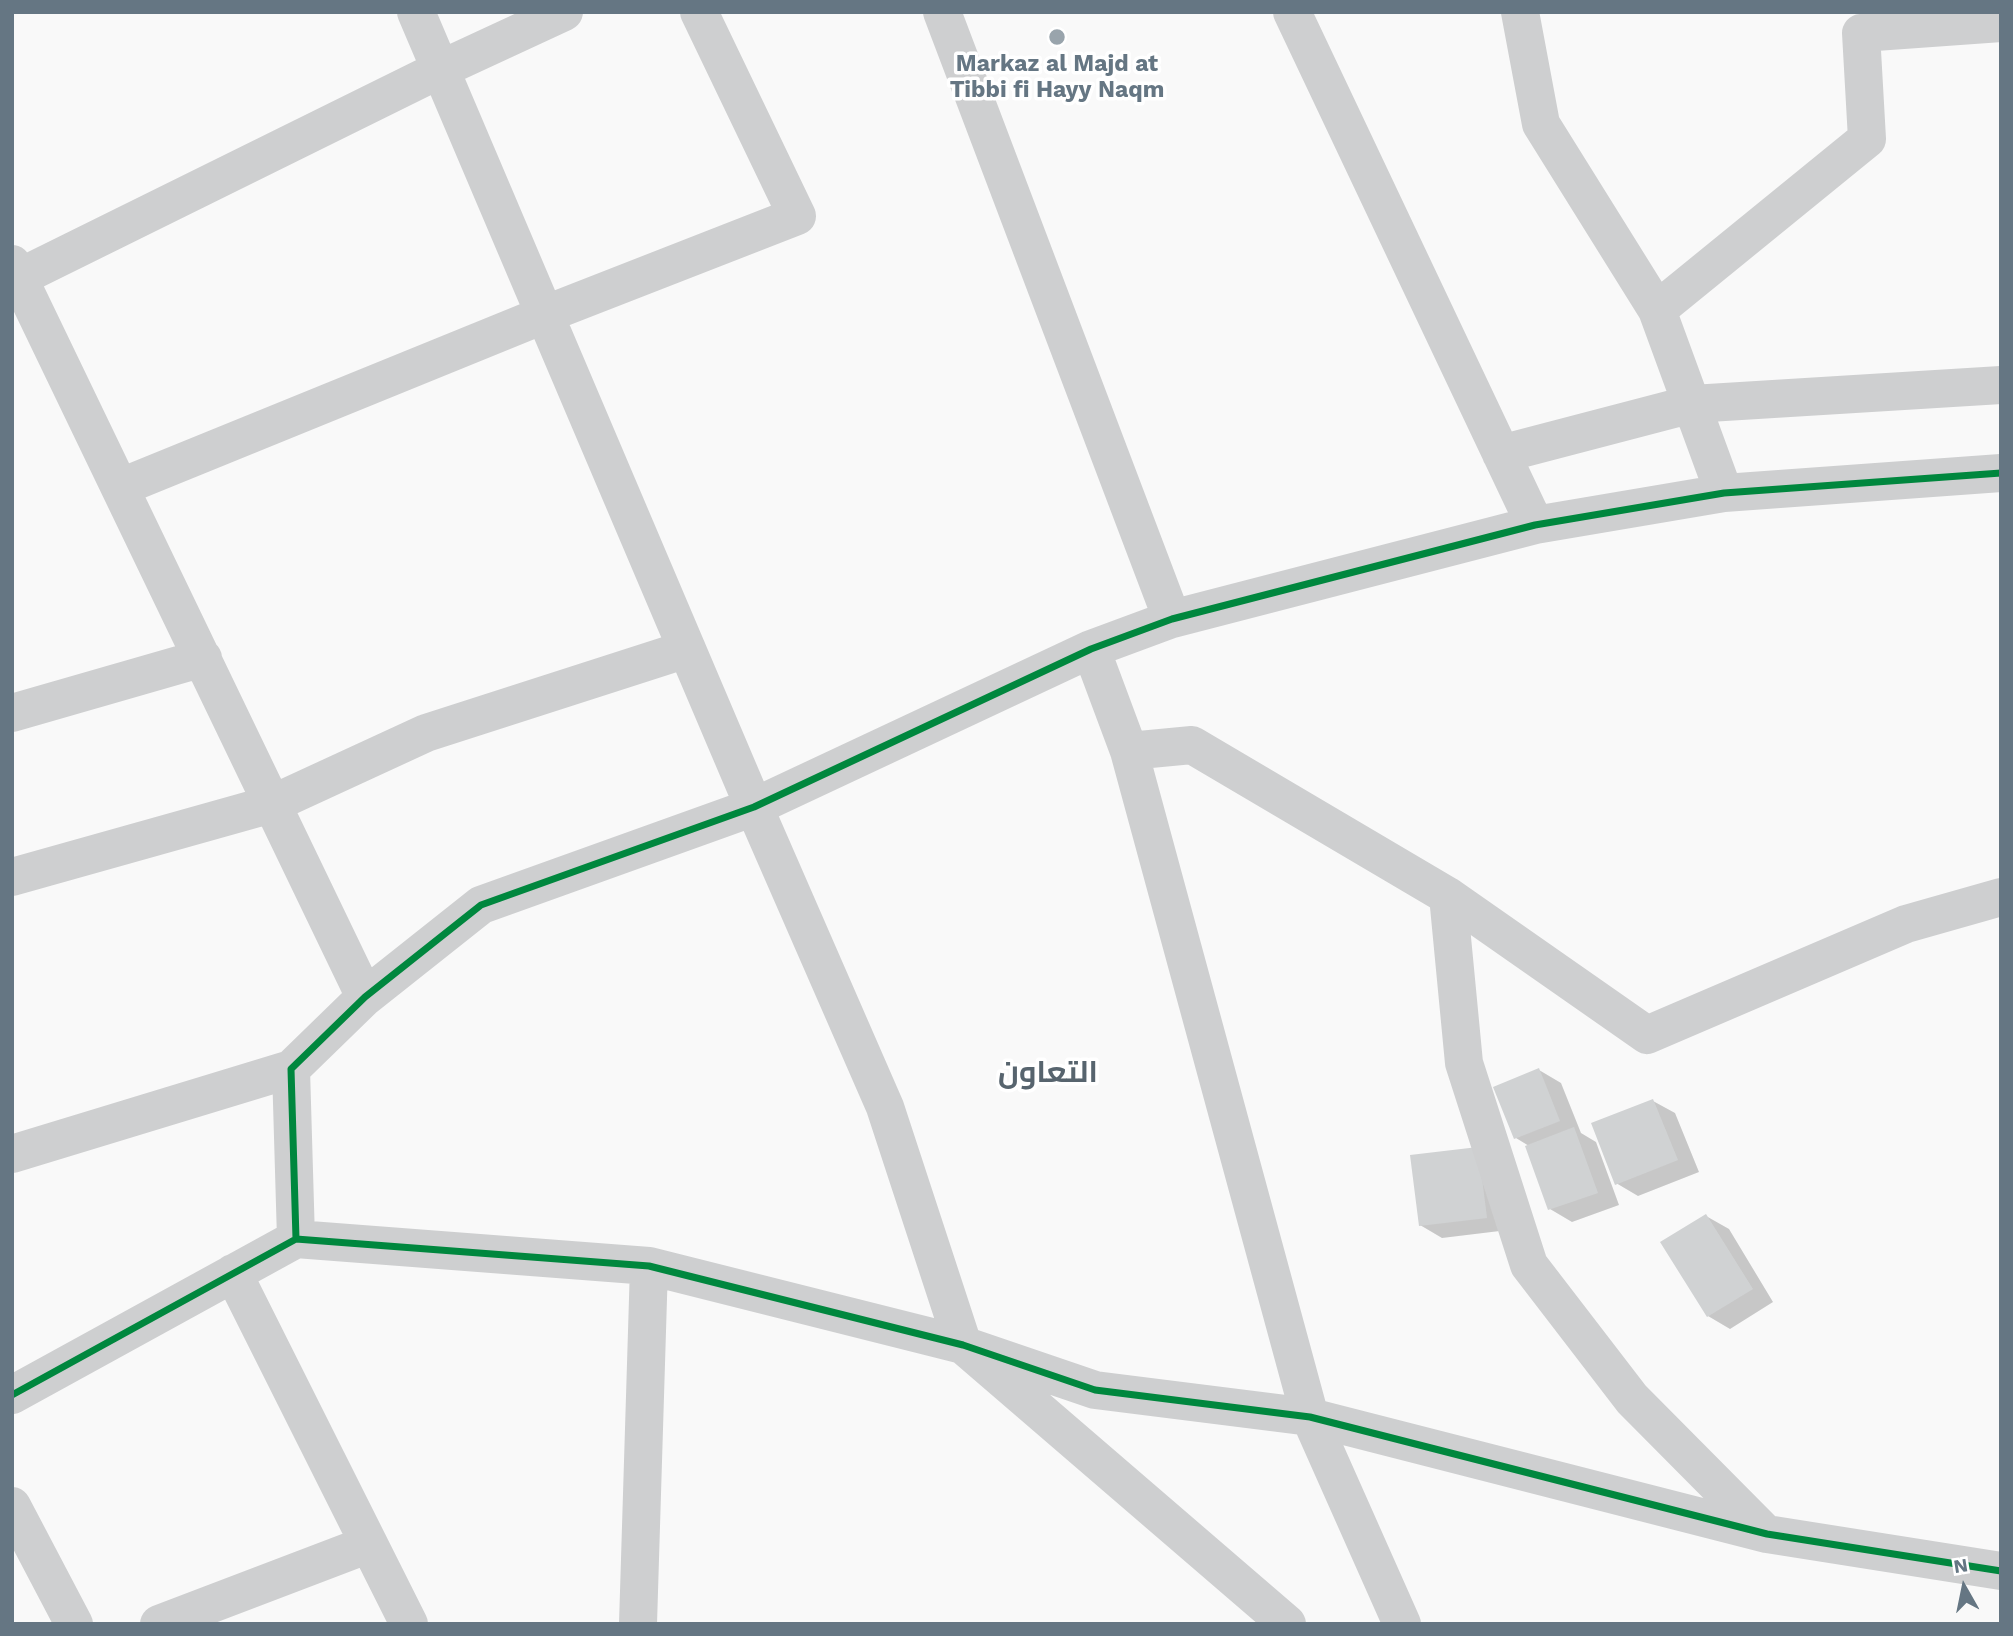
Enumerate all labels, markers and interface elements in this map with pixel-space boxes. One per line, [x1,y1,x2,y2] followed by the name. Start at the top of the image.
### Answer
[1047,27,1067,47] marker: Markaz al Majd at Tibbi fi Hayy Naqm
[950,50,1164,104] place label: Markaz al Majd at Tibbi fi Hayy Naqm
[998,1055,1098,1091] district label: التعاون
[1929,1552,1999,1622] north arrow
[1952,1553,1969,1578] text: N

